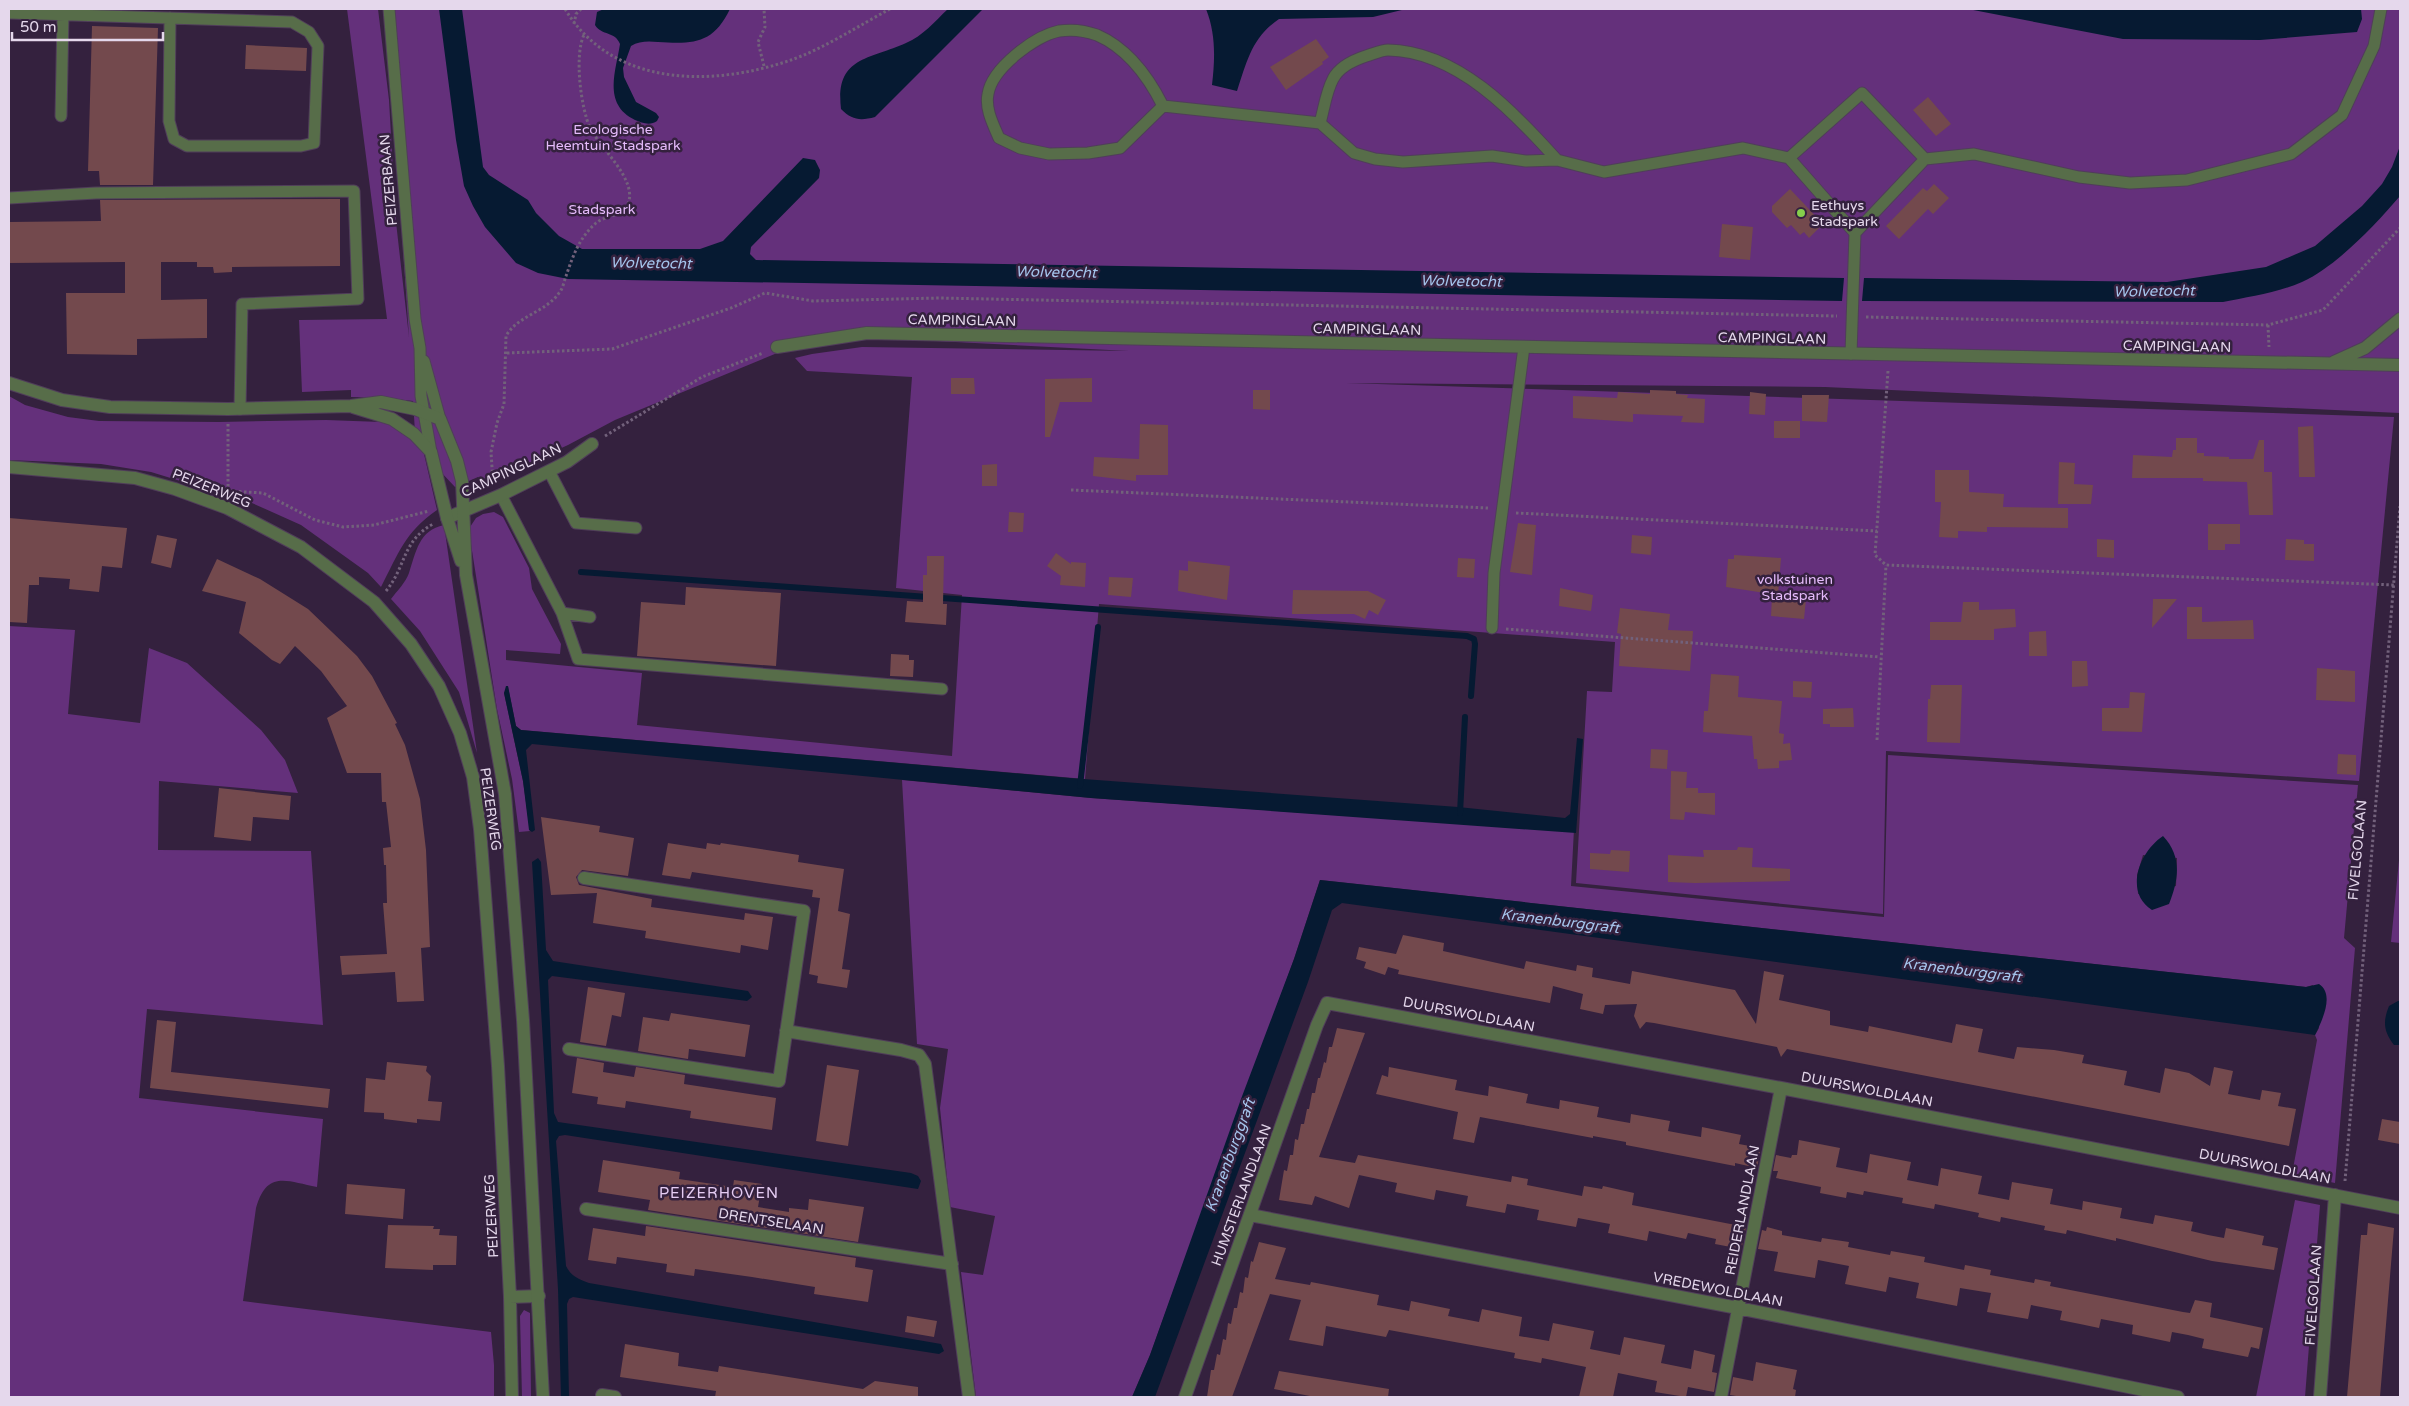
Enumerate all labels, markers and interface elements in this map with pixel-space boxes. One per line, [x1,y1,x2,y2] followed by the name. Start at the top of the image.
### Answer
[12,10,164,42] scale bar
[20,18,57,36] text: 50 m
[545,121,681,154] park label: Ecologische Heemtuin Stadspark
[376,134,401,226] street label: PEIZERBAAN
[1811,197,1878,230] place label: Eethuys Stadspark
[569,201,636,218] park label: Stadspark
[1795,207,1807,219] marker: Eethuys Stadspark
[610,253,694,273] water label: Wolvetocht
[1015,262,1099,282] water label: Wolvetocht
[1420,271,1504,291] water label: Wolvetocht
[2113,281,2197,301] water label: Wolvetocht
[908,311,1016,330] street label: CAMPINGLAAN
[1313,320,1421,339] street label: CAMPINGLAAN
[1718,329,1826,348] street label: CAMPINGLAAN
[2123,337,2231,356] street label: CAMPINGLAAN
[458,440,564,501] street label: CAMPINGLAAN
[170,465,254,512] street label: PEIZERWEG
[1757,571,1833,604] park label: volkstuinen Stadspark
[476,766,505,852] street label: PEIZERWEG
[2345,799,2370,901] street label: FIVELGOLAAN
[1500,905,1623,937] water label: Kranenburggraft
[1902,954,2025,986] water label: Kranenburggraft
[1401,993,1536,1036] street label: DUURSWOLDLAAN
[1799,1068,1934,1111] street label: DUURSWOLDLAAN
[1201,1094,1260,1214] water label: Kranenburggraft
[1208,1122,1275,1268] street label: HUMSTERLANDLAAN
[1722,1144,1763,1276] street label: REIDERLANDLAAN
[2197,1145,2332,1188] street label: DUURSWOLDLAAN
[481,1174,502,1258] street label: PEIZERWEG
[659,1184,779,1202] district label: PEIZERHOVEN
[717,1205,825,1238] street label: DRENTSELAAN
[2302,1244,2325,1346] street label: FIVELGOLAAN
[1652,1269,1784,1310] street label: VREDEWOLDLAAN

